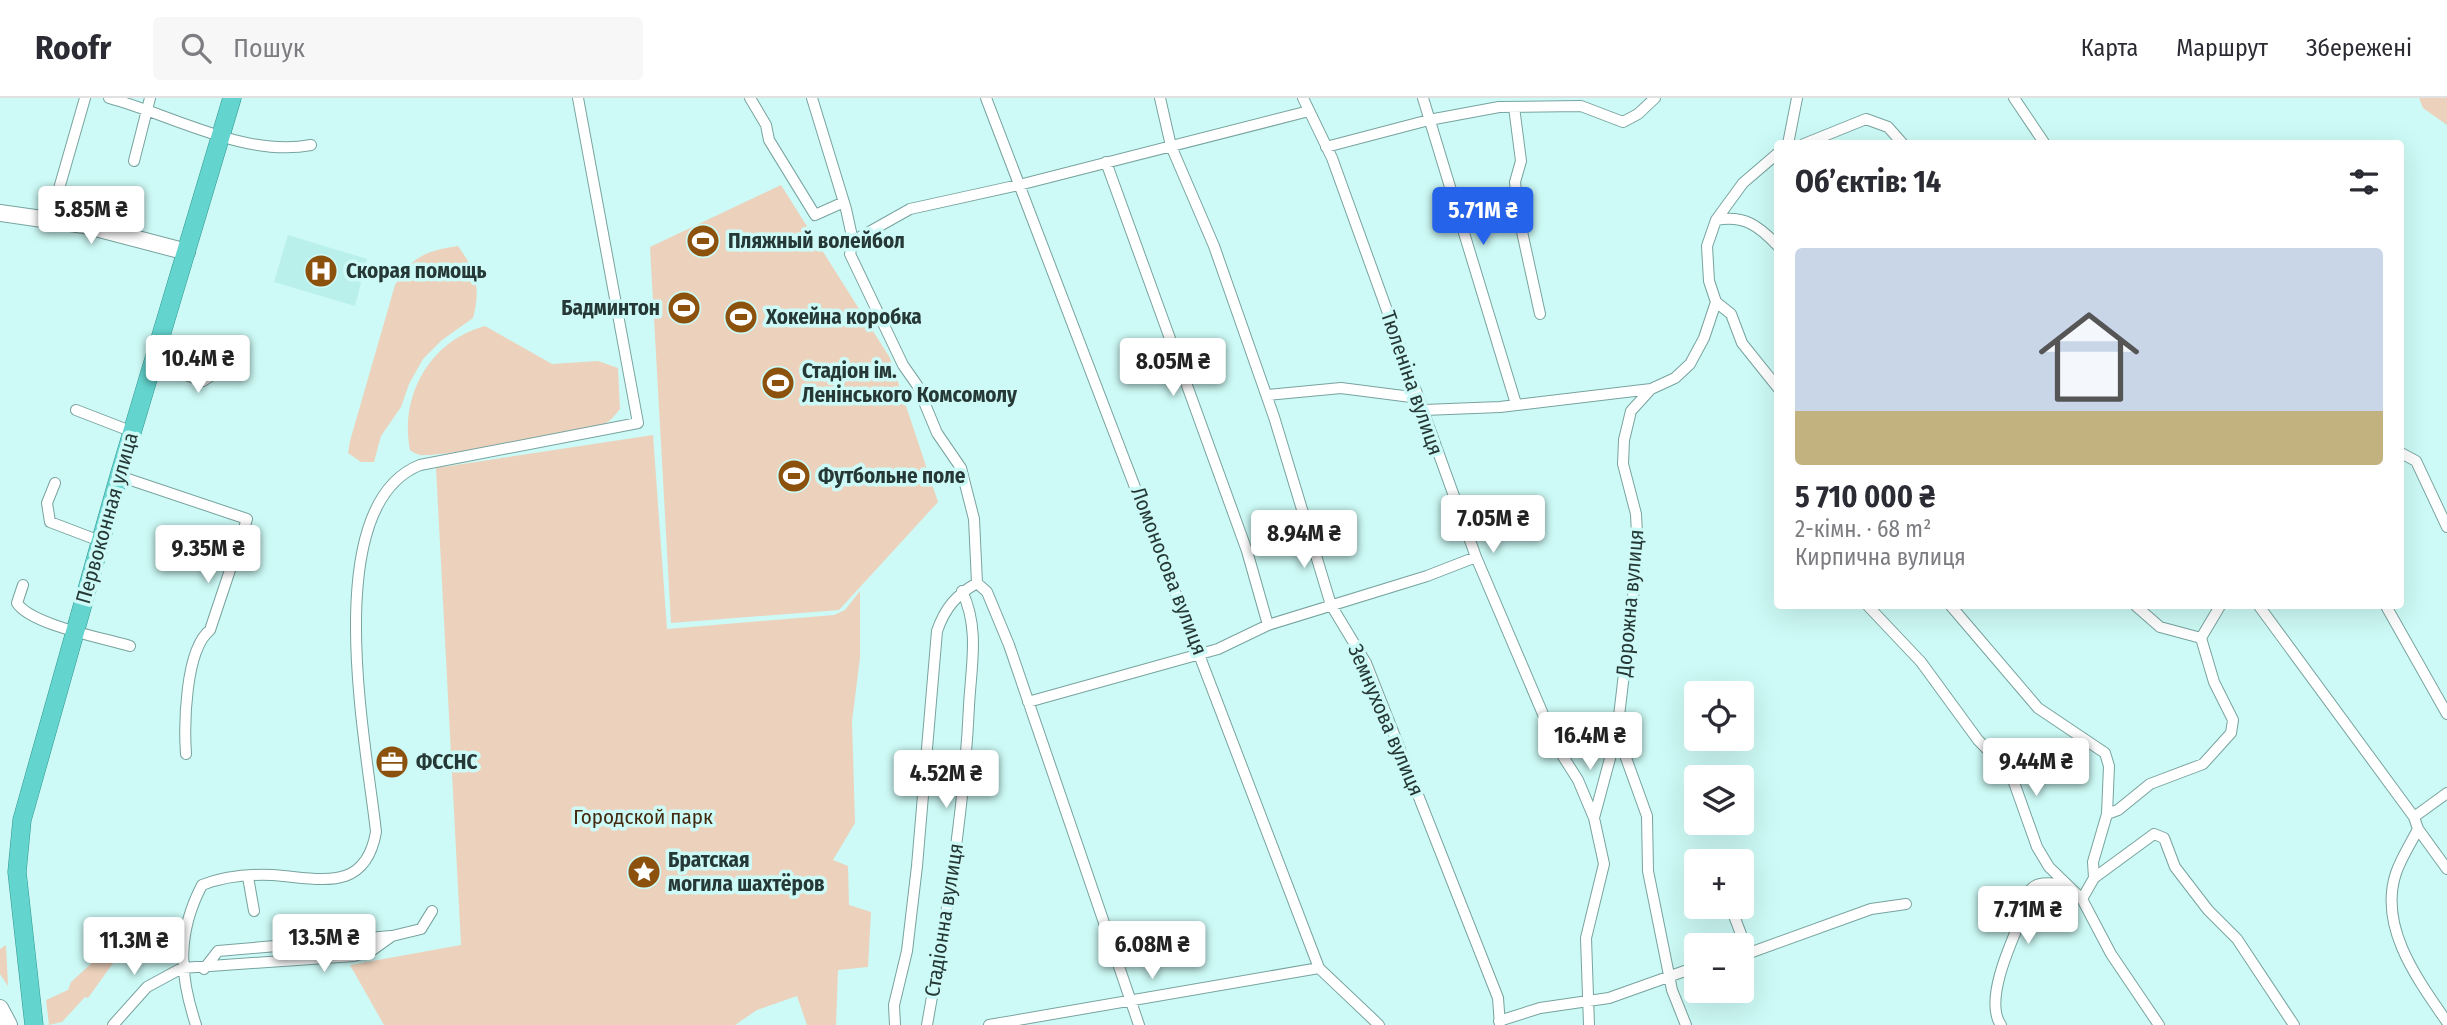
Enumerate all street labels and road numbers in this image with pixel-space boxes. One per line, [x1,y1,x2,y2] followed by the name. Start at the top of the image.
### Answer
[1375,307,1449,459] street label: Тюленіна вулиця
[70,429,144,607] street label: Первоконная улица
[1125,483,1213,659] street label: Ломоносова вулиця
[1611,528,1649,679] street label: Дорожна вулиця
[1342,640,1430,800] street label: Земнухова вулиця
[919,841,969,999] street label: Стадіонна вулиця

